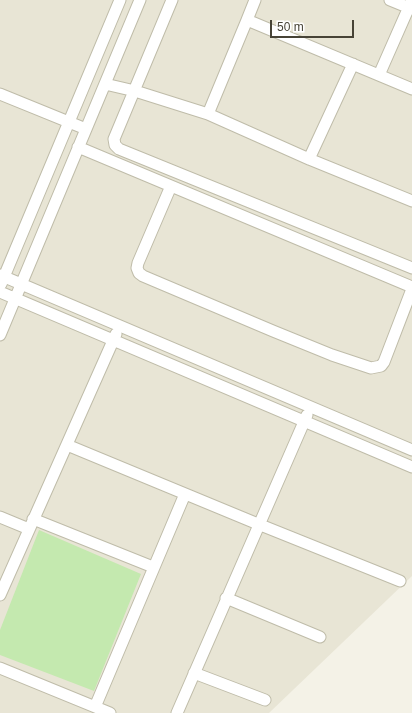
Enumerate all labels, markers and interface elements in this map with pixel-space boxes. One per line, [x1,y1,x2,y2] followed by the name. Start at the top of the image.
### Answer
[272,12,356,38] scale bar
[277,20,304,34] text: 50 m

